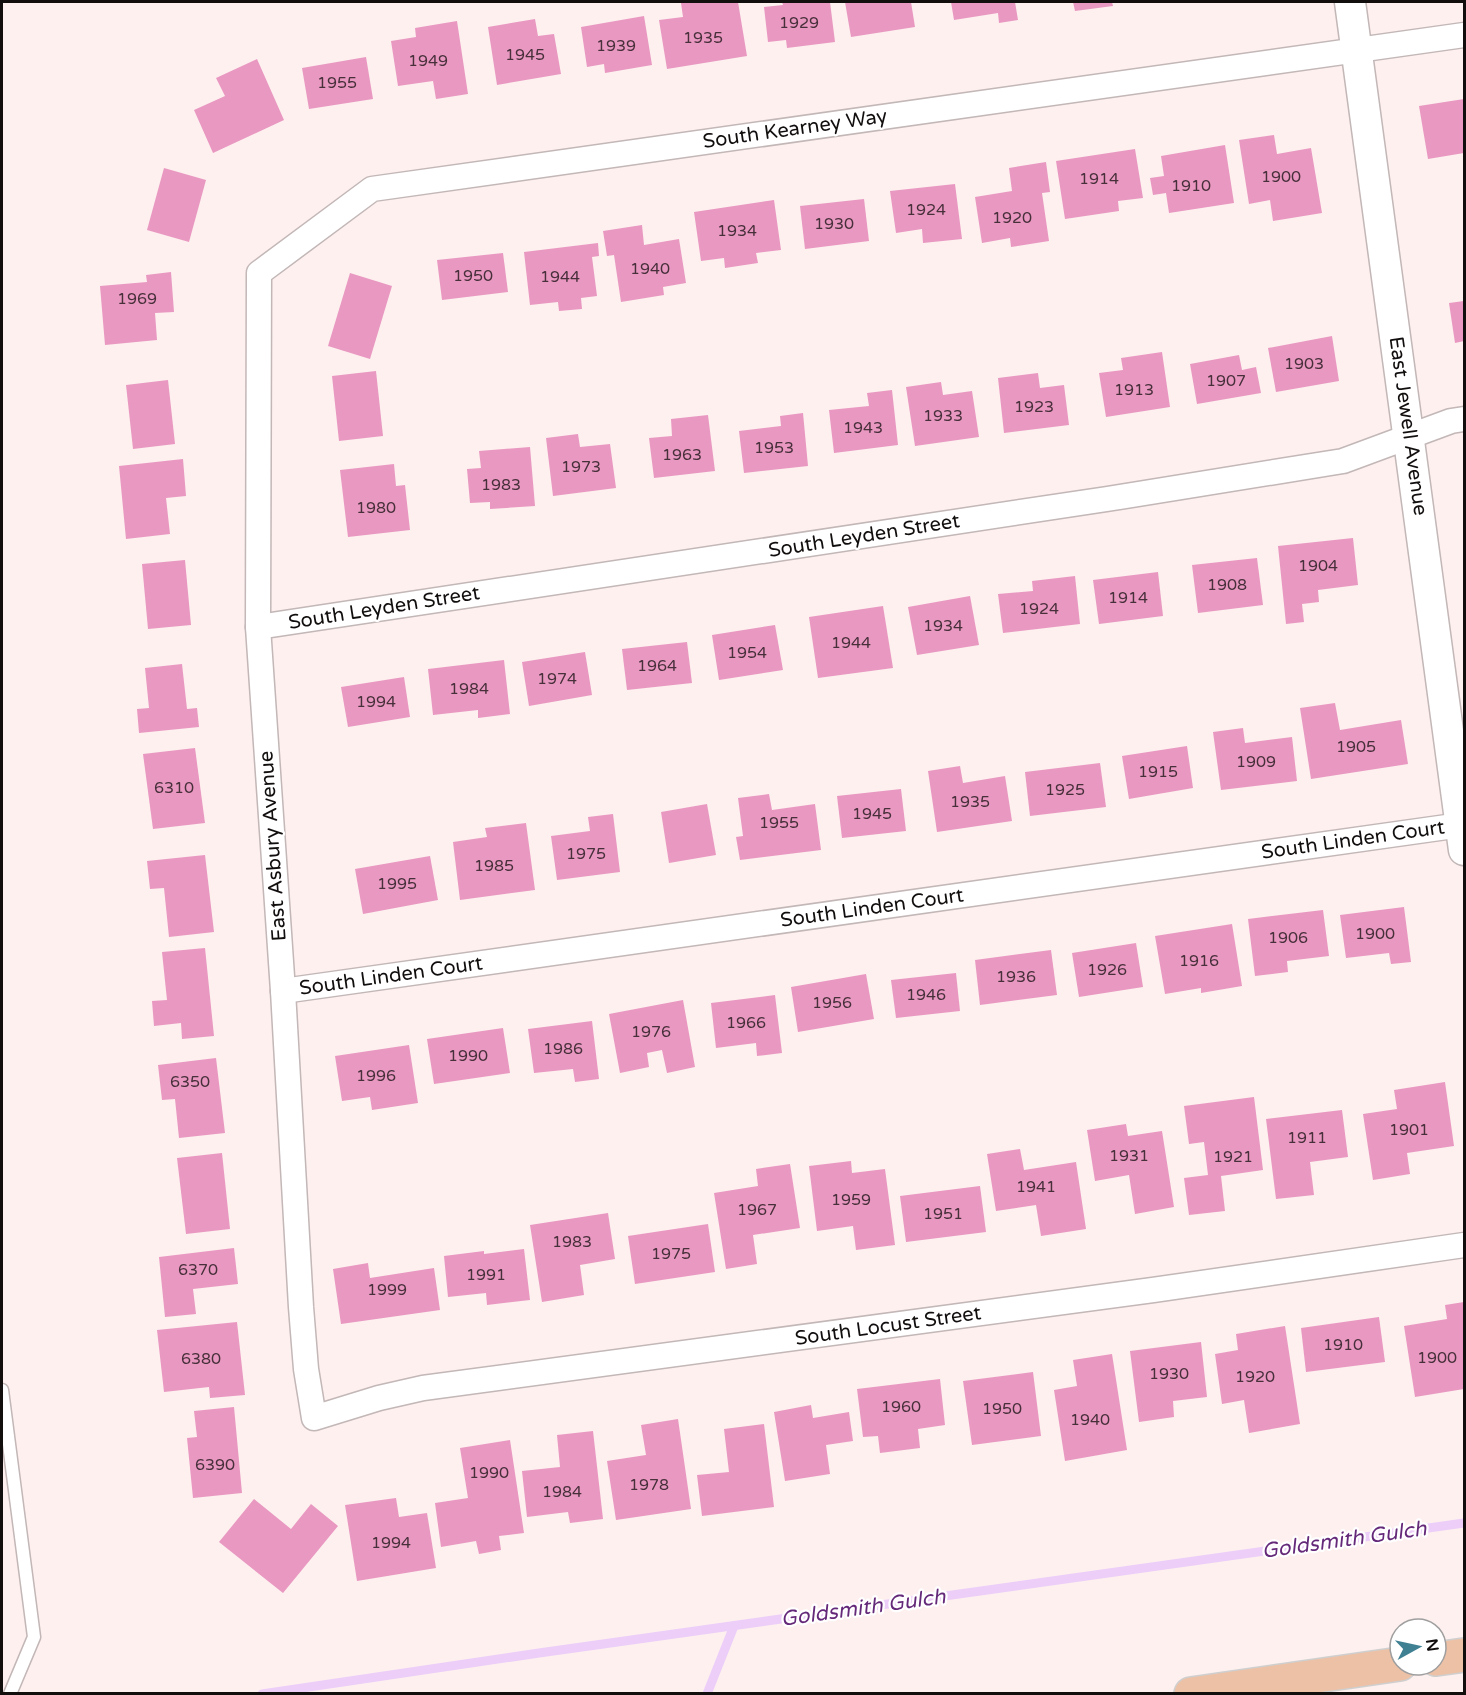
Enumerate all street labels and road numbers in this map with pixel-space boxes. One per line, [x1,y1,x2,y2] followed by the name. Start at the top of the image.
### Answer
[701,104,889,154] street label: South Kearney Way
[1384,335,1432,517] street label: East Jewell Avenue
[767,509,962,563] street label: South Leyden Street
[287,581,482,635] street label: South Leyden Street
[254,750,292,942] street label: East Asbury Avenue
[1260,815,1447,865] street label: South Linden Court
[779,883,966,933] street label: South Linden Court
[298,951,485,1001] street label: South Linden Court
[793,1301,983,1351] street label: South Locust Street

